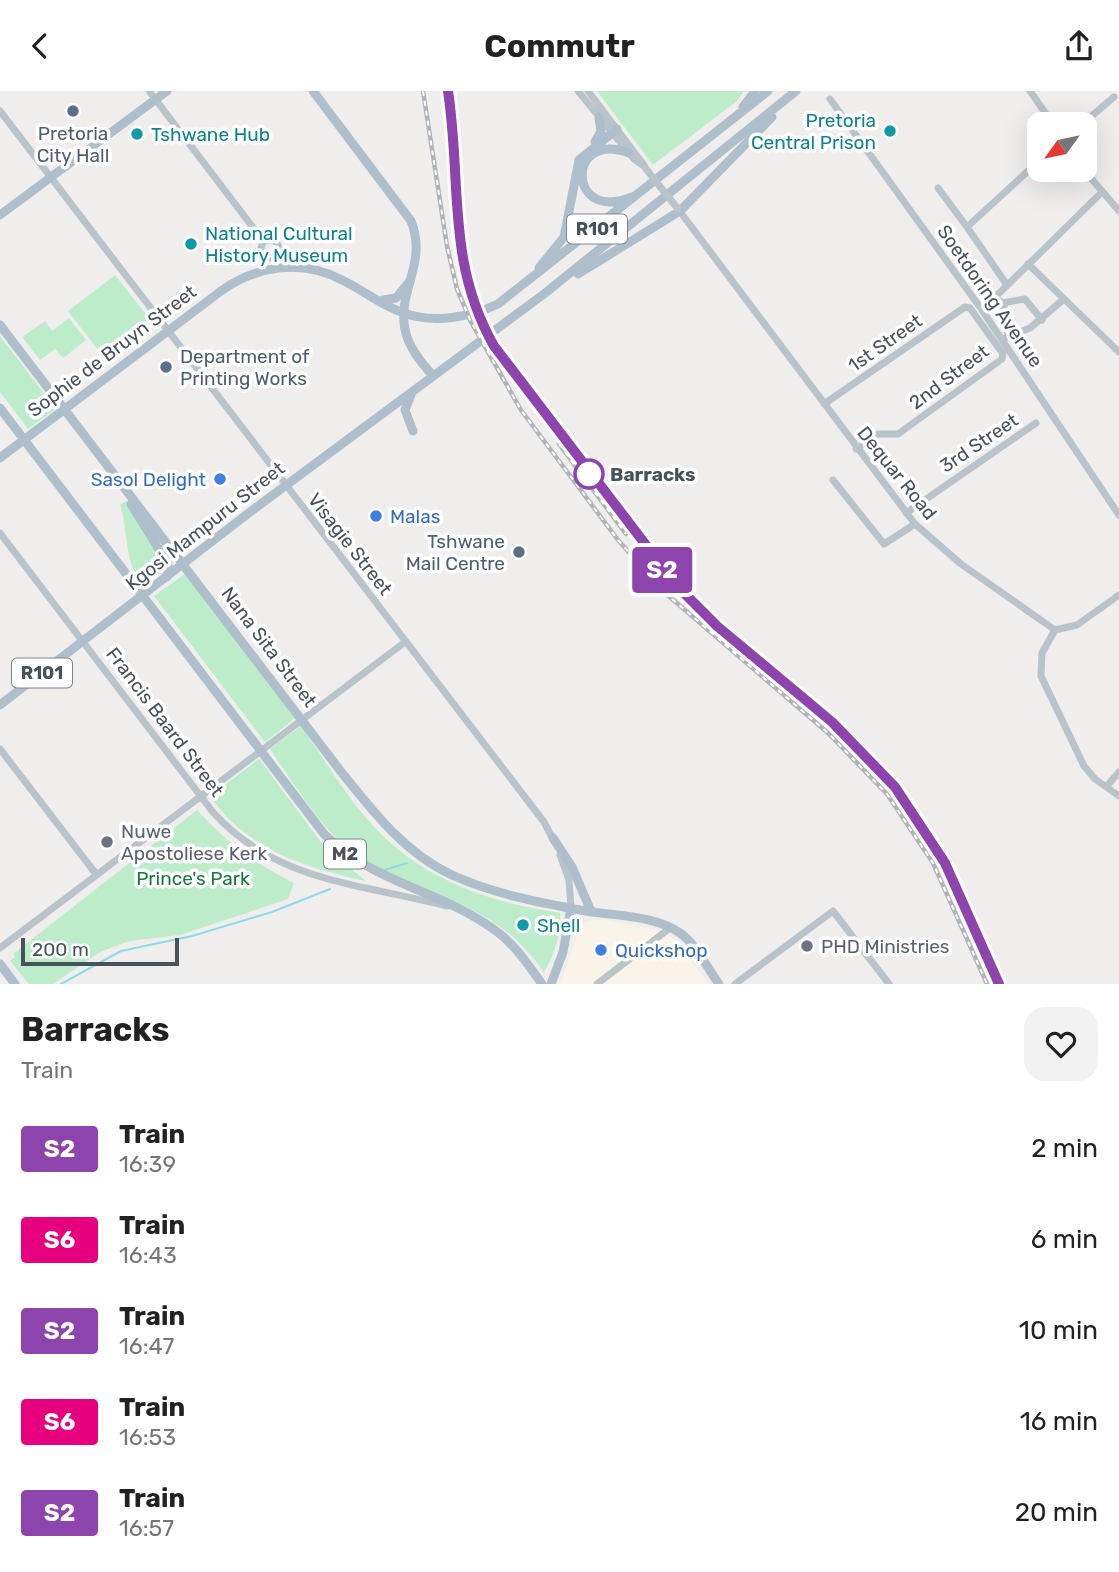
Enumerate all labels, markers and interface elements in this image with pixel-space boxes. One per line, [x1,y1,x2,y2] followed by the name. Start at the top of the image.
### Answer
[21,27,59,65] icon: back
[484,27,635,65] text: Commutr
[1060,27,1098,65] icon: share
[65,103,81,119] marker: Pretoria City Hall
[751,109,876,154] place label: Pretoria Central Prison
[1027,112,1097,182] north arrow
[1027,112,1097,182] map controls
[37,122,109,167] place label: Pretoria City Hall
[151,123,270,146] place label: Tshwane Hub
[882,123,898,139] marker: Pretoria Central Prison
[129,126,145,142] marker: Tshwane Hub
[567,215,627,244] road number: R101
[932,220,1048,372] street label: Soetdoring Avenue
[205,222,353,267] place label: National Cultural History Museum
[183,236,199,252] marker: National Cultural History Museum
[23,280,201,422] street label: Sophie de Bruyn Street
[844,309,927,377] street label: 1st Street
[905,339,994,414] street label: 2nd Street
[180,345,310,390] place label: Department of Printing Works
[158,359,174,375] marker: Department of Printing Works
[936,408,1023,478] street label: 3rd Street
[852,422,942,524] street label: Dequar Road
[121,456,290,595] street label: Kgosi Mampuru Street
[574,459,604,489] marker: Barracks
[610,463,696,486] place label: Barracks
[91,468,207,491] place label: Sasol Delight
[212,471,228,487] marker: Sasol Delight
[303,488,397,600] street label: Visagie Street
[390,505,440,528] place label: Malas
[368,508,384,524] marker: Malas
[406,530,505,575] place label: Tshwane Mail Centre
[511,544,527,560] marker: Tshwane Mail Centre
[630,547,694,593] line badge: S2
[646,556,678,584] text: S2
[216,582,322,712] street label: Nana Sita Street
[101,643,229,802] street label: Francis Baard Street
[12,659,72,687] road number: R101
[121,820,268,865] place label: Nuwe Apostoliese Kerk
[99,834,115,850] marker: Nuwe Apostoliese Kerk
[324,839,366,869] road number: M2
[136,867,250,890] park label: Prince's Park
[537,914,580,937] place label: Shell
[515,917,531,933] marker: Shell
[21,935,178,967] scale bar
[821,935,950,958] place label: PHD Ministries
[32,938,89,961] text: 200 m
[799,938,815,954] marker: PHD Ministries
[615,939,708,962] place label: Quickshop
[593,942,609,958] marker: Quickshop
[1024,1007,1098,1081] button: heart
[21,1010,170,1049] text: Barracks
[21,1056,73,1084] text: Train
[119,1119,185,1150] text: Train
[1031,1133,1098,1164] text: 2 min
[44,1135,75,1163] text: S2
[119,1150,176,1178] text: 16:39
[119,1210,185,1241] text: Train
[1031,1224,1098,1255] text: 6 min
[44,1226,75,1254] text: S6
[119,1241,177,1269] text: 16:43
[119,1301,185,1332] text: Train
[1019,1315,1098,1346] text: 10 min
[44,1317,75,1345] text: S2
[119,1332,174,1360] text: 16:47
[119,1392,185,1423] text: Train
[1020,1406,1098,1437] text: 16 min
[44,1408,75,1436] text: S6
[119,1423,176,1451] text: 16:53
[119,1483,185,1514] text: Train
[1015,1497,1098,1528] text: 20 min
[44,1499,75,1527] text: S2
[119,1514,174,1542] text: 16:57

